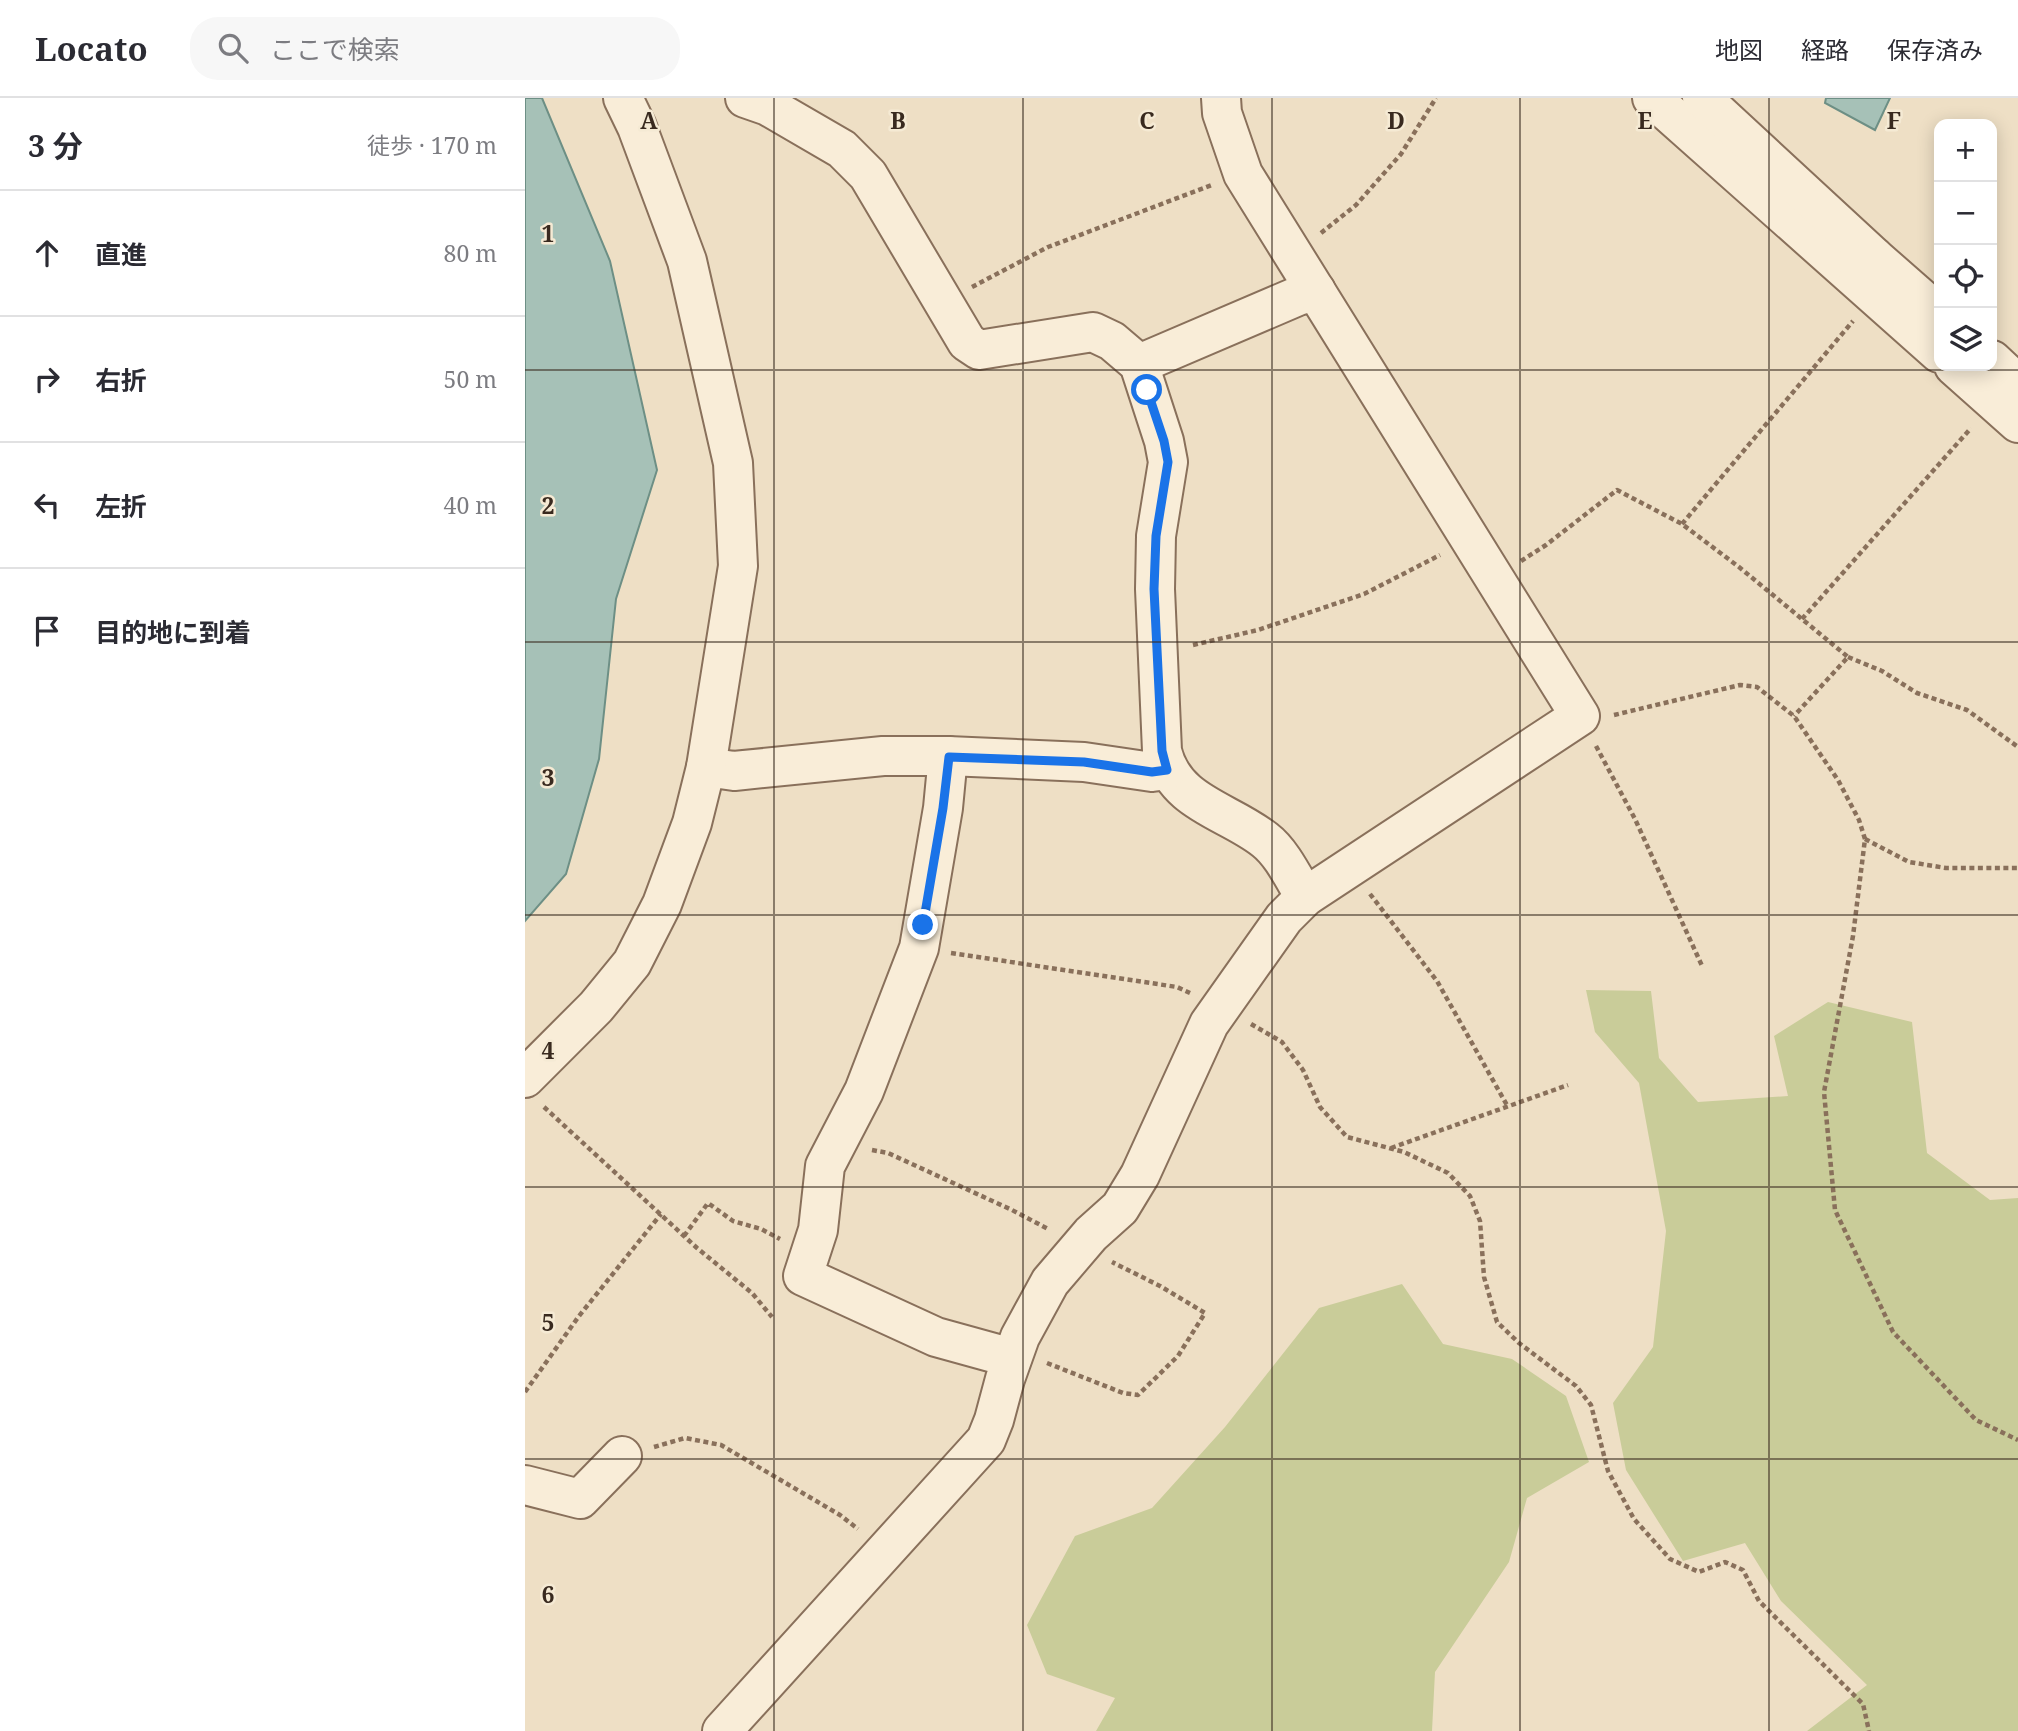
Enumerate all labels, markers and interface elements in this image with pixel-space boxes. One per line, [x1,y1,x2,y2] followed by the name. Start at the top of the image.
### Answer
[190,17,680,80] search box
[35,26,148,71] text: Locato
[214,29,252,67] icon: search
[270,31,400,67] text: ここで検索
[1715,33,1763,66] text: 地図
[1801,33,1849,66] text: 経路
[1887,33,1983,66] text: 保存済み
[640,104,658,136] text: A
[890,104,906,136] text: B
[1139,104,1155,136] text: C
[1387,104,1405,136] text: D
[1637,104,1653,136] text: E
[1887,104,1901,136] text: F
[1934,119,1997,371] map controls
[1934,119,1997,182] button: +
[28,125,83,166] text: 3 分
[367,129,497,161] text: 徒歩 · 170 m
[1934,182,1997,245] button: −
[542,217,555,249] text: 1
[28,234,66,272] icon: ahead
[95,236,147,272] text: 直進
[444,237,497,269] text: 80 m
[1934,245,1997,308] button: locate
[1934,308,1997,371] button: layers
[28,360,66,398] icon: right
[95,362,147,398] text: 右折
[444,363,497,395] text: 50 m
[1131,374,1162,405] route start
[28,486,66,524] icon: left
[95,488,147,524] text: 左折
[444,489,497,521] text: 40 m
[542,489,555,521] text: 2
[28,612,66,650] icon: arrive
[95,614,251,650] text: 目的地に到着
[542,761,555,793] text: 3
[907,909,938,940] route end
[542,1034,555,1066] text: 4
[542,1306,555,1338] text: 5
[542,1578,555,1610] text: 6

